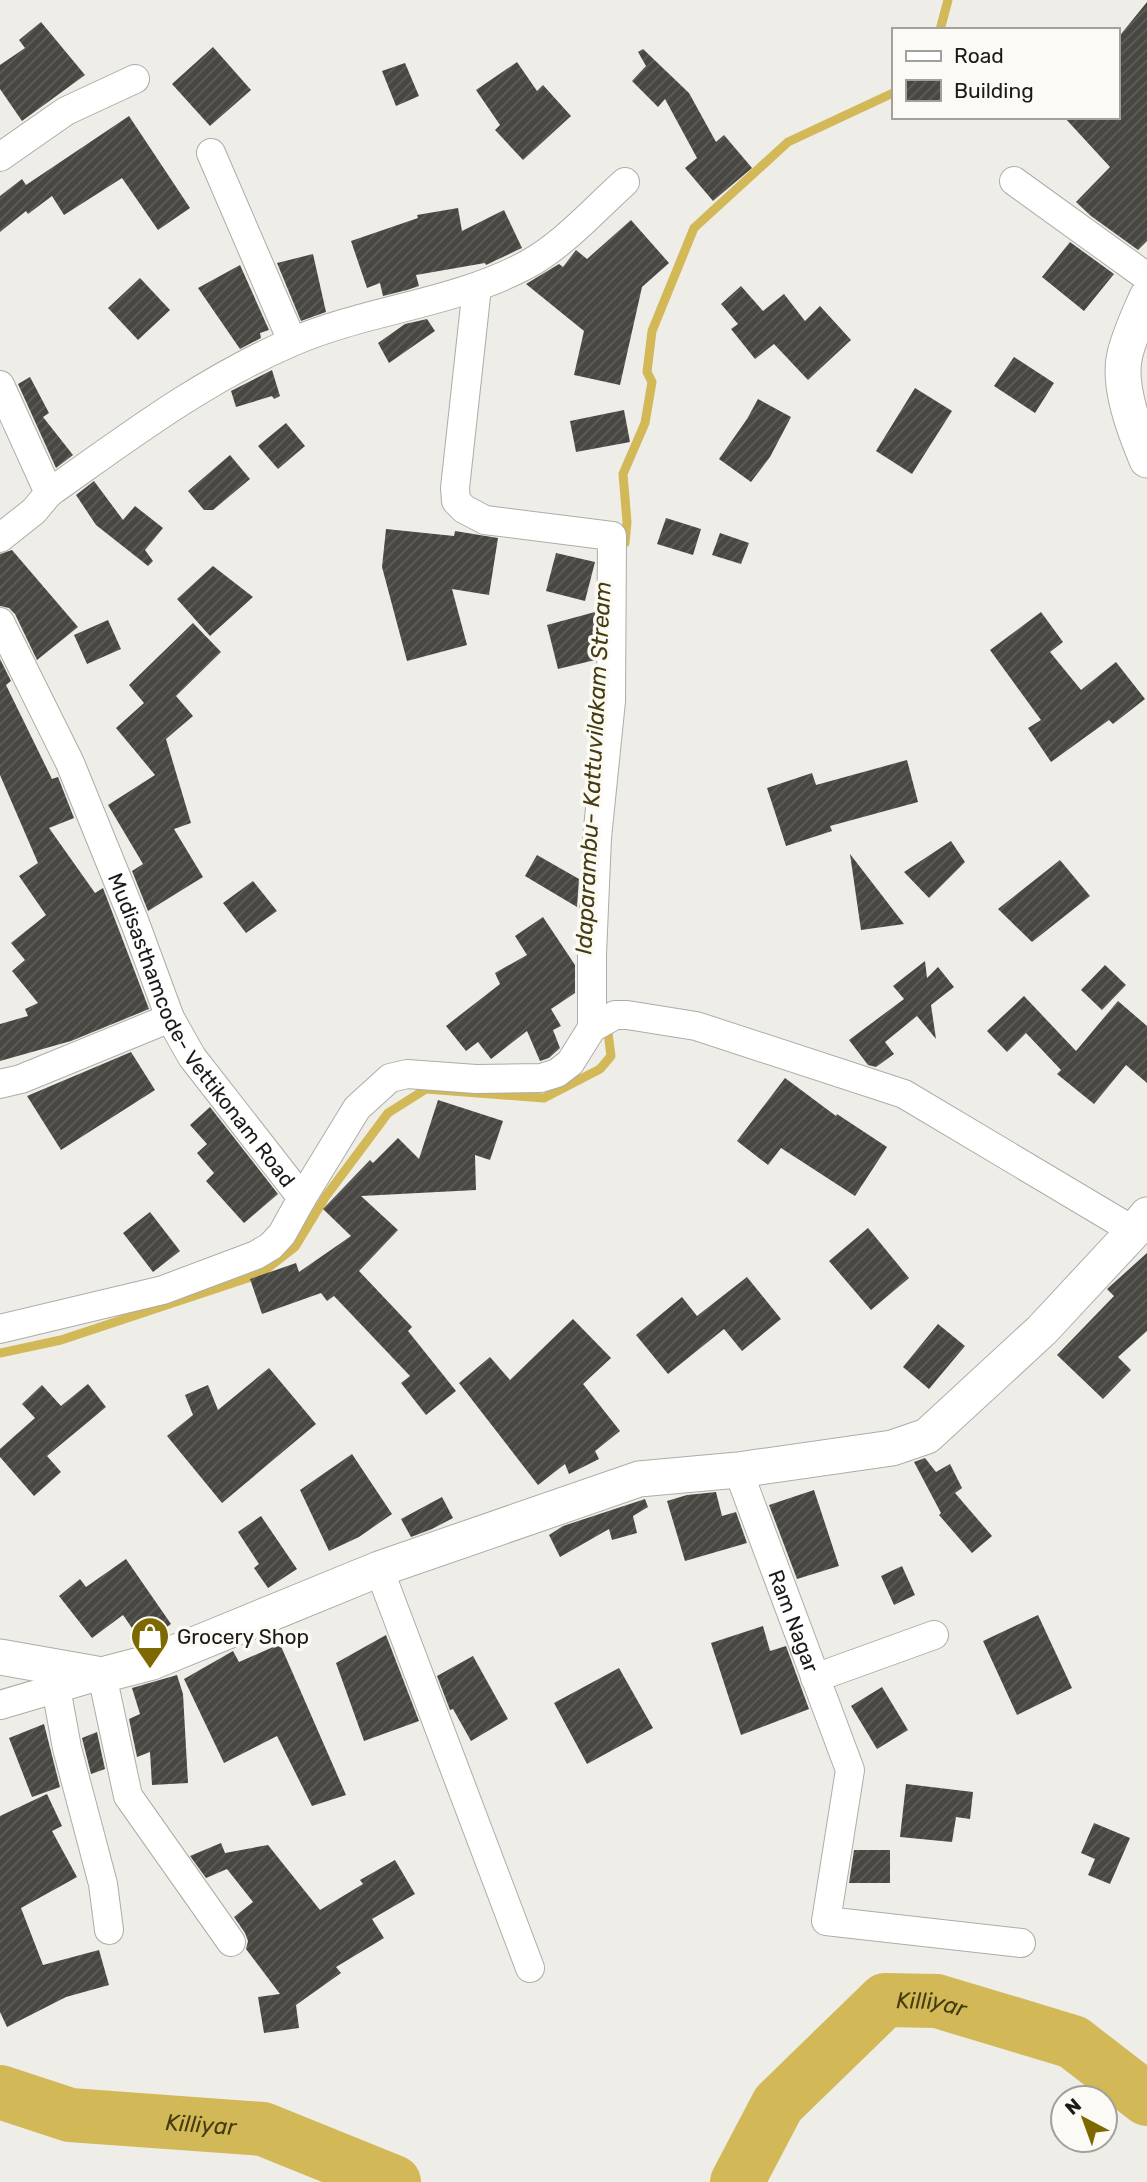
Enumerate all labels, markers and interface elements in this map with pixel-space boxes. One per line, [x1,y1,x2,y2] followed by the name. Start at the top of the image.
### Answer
[892,28,1119,119] legend
[954,43,1004,68] text: Road
[954,78,1034,103] text: Building
[569,581,617,955] water label: Idaparambu- Kattuvilakam Stream
[103,869,301,1192] street label: Mudisasthamcode- Vettikonam Road
[764,1566,825,1676] street label: Ram Nagar
[129,1615,171,1670] shop icon: Grocery Shop
[177,1624,309,1649] place label: Grocery Shop
[896,1986,971,2023] water label: Killiyar
[1049,2084,1119,2154] north arrow
[1060,2093,1086,2120] text: N
[165,2108,239,2141] water label: Killiyar

